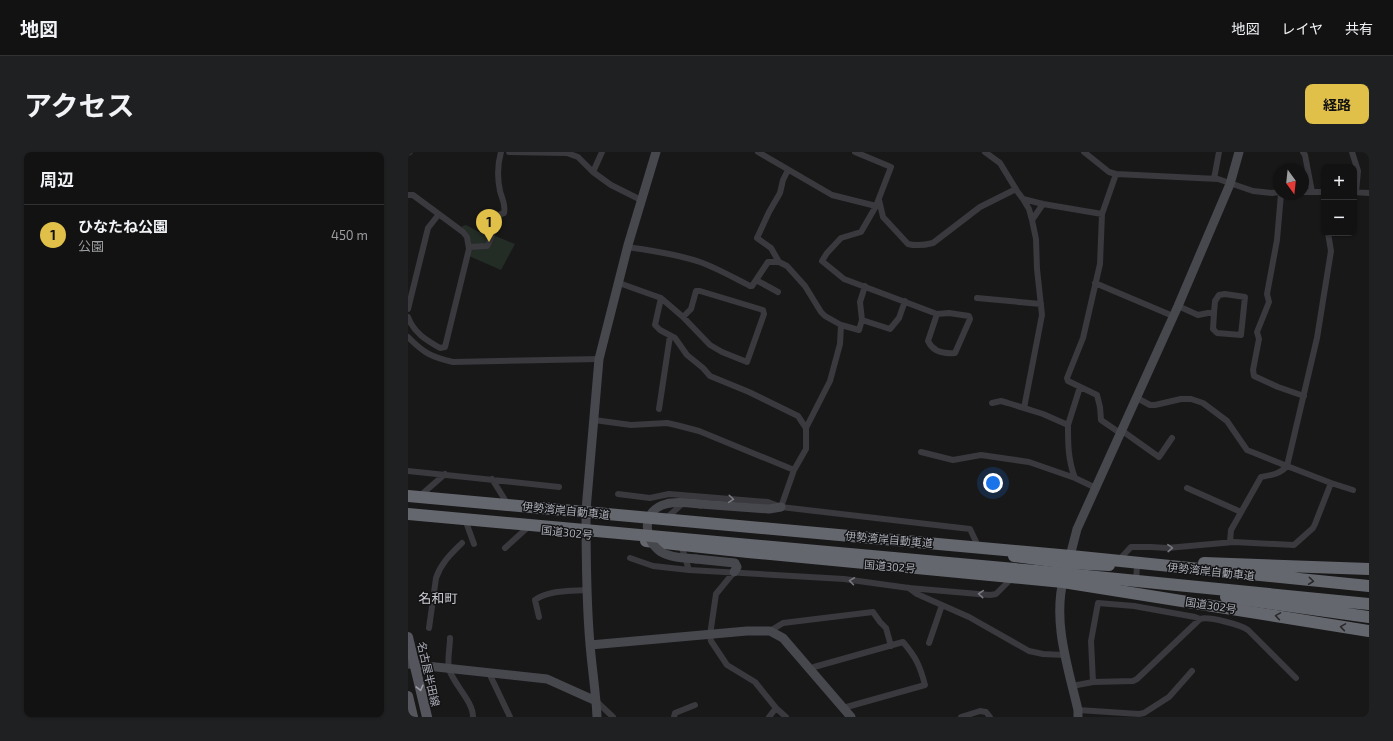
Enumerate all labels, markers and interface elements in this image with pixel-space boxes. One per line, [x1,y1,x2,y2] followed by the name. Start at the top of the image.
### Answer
[20,17,58,40] text: 地図
[1231,20,1259,37] text: 地図
[1281,20,1323,37] text: レイヤ
[1345,20,1373,37] text: 共有
[1305,84,1369,124] button: 経路
[24,88,135,122] text: アクセス
[1273,164,1309,200] north arrow
[1321,164,1357,236] map controls
[1321,164,1357,200] button: +
[40,169,74,189] text: 周辺
[1321,200,1357,236] button: −
[476,209,502,242] pin: 1
[78,217,168,235] text: ひなたね公園
[50,227,56,243] text: 1
[331,227,368,243] text: 450 m
[78,238,104,254] text: 公園
[983,473,1003,493] your location
[728,494,734,503] one-way arrow
[522,499,610,521] street label: 伊勢湾岸自動車道
[540,523,594,541] street label: 国道302号
[845,529,933,549] street label: 伊勢湾岸自動車道
[1167,543,1173,552] one-way arrow
[864,557,916,575] street label: 国道302号
[1167,560,1255,582] street label: 伊勢湾岸自動車道
[849,576,855,585] one-way arrow
[1308,576,1314,585] one-way arrow
[418,590,458,606] district label: 名和町
[978,590,984,599] one-way arrow
[1184,595,1238,615] street label: 国道302号
[1275,612,1281,621] one-way arrow
[1340,623,1346,631] one-way arrow
[415,640,443,708] street label: 名古屋半田線
[415,684,424,691] one-way arrow

